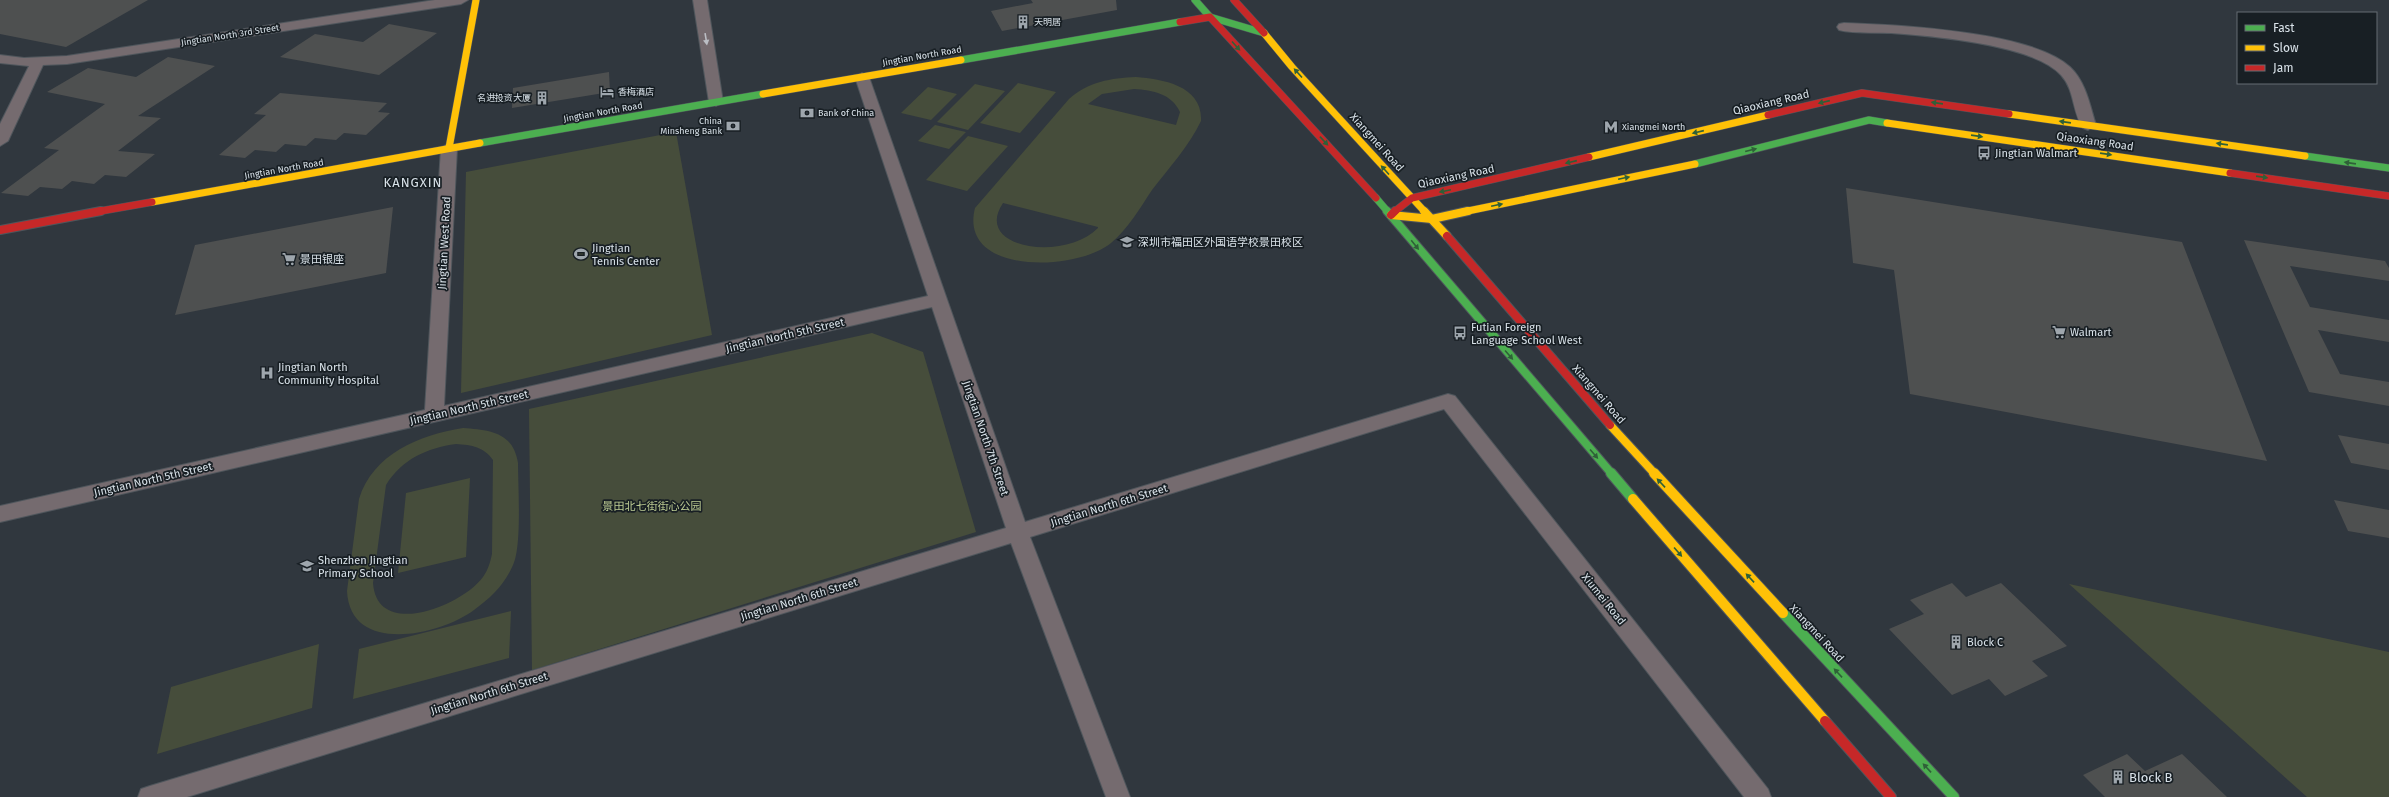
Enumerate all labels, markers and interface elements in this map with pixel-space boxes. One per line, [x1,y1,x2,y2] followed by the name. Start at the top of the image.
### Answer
[2237,12,2377,84] legend
[1015,14,1031,30] building icon: 天明居
[1034,17,1061,27] place label: 天明居
[2273,21,2295,35] text: Fast
[180,22,281,48] street label: Jingtian North 3rd Street
[703,32,709,45] one-way arrow
[1231,41,1241,51] one-way arrow
[2273,41,2299,55] text: Slow
[882,44,962,68] street label: Jingtian North Road
[2273,61,2293,75] text: Jam
[1293,68,1303,78] one-way arrow
[599,84,615,100] hotel icon: 香梅酒店
[618,87,654,97] place label: 香梅酒店
[1732,87,1811,118] street label: Qiaoxiang Road
[534,90,550,106] building icon: 名进投资大厦
[477,93,531,103] place label: 名进投资大厦
[1818,99,1831,105] one-way arrow
[563,100,643,124] street label: Jingtian North Road
[1931,100,1943,106] one-way arrow
[799,105,815,121] bank icon: Bank of China
[818,108,874,118] place label: Bank of China
[1347,110,1406,174] street label: Xiangmei Road
[660,116,722,136] place label: China Minsheng Bank
[725,118,741,134] bank icon: China Minsheng Bank
[1603,119,1619,135] metro station icon: Xiangmei North
[2059,119,2071,125] one-way arrow
[1622,122,1685,132] place label: Xiangmei North
[1692,129,1704,135] one-way arrow
[2055,130,2134,153] street label: Qiaoxiang Road
[1971,133,1983,139] one-way arrow
[1320,136,1329,147] one-way arrow
[2216,141,2228,147] one-way arrow
[1976,145,1992,161] bus stop icon: Jingtian Walmart
[1746,147,1758,153] one-way arrow
[1995,147,2078,160] place label: Jingtian Walmart
[2100,151,2112,157] one-way arrow
[244,157,324,181] street label: Jingtian North Road
[1565,159,1578,165] one-way arrow
[2344,160,2356,166] one-way arrow
[1417,162,1496,191] street label: Qiaoxiang Road
[1381,165,1390,174] one-way arrow
[2256,174,2268,180] one-way arrow
[384,175,442,190] district label: KANGXIN
[1618,175,1631,181] one-way arrow
[1439,188,1451,194] one-way arrow
[436,196,453,290] street label: Jingtian West Road
[1491,201,1503,207] one-way arrow
[1119,234,1135,250] school or university icon: 深圳市福田区外国语学校景田校区
[1138,236,1303,249] place label: 深圳市福田区外国语学校景田校区
[1411,240,1420,251] one-way arrow
[592,242,660,268] place label: Jingtian Tennis Center
[573,246,589,262] sports icon: Jingtian Tennis Center
[281,251,297,267] supermarket icon: 景田银座
[300,253,344,266] place label: 景田银座
[725,316,846,355] street label: Jingtian North 5th Street
[1471,321,1582,347] place label: Futian Foreign Language School West
[2051,324,2067,340] supermarket icon: Walmart
[1452,325,1468,341] bus stop icon: Futian Foreign Language School West
[2070,326,2112,339] place label: Walmart
[1504,350,1513,360] one-way arrow
[278,361,379,387] place label: Jingtian North Community Hospital
[1569,362,1628,427] street label: Xiangmei Road
[259,365,275,381] hospital icon: Jingtian North Community Hospital
[960,379,1011,497] street label: Jingtian North 7th Street
[409,388,530,427] street label: Jingtian North 5th Street
[1589,448,1598,459] one-way arrow
[93,460,214,499] street label: Jingtian North 5th Street
[1657,478,1666,488] one-way arrow
[1049,481,1169,529] street label: Jingtian North 6th Street
[603,500,702,513] park label: 景田北七街街心公园
[1674,547,1683,557] one-way arrow
[318,554,408,580] place label: Shenzhen Jingtian Primary School
[299,558,315,574] school or university icon: Shenzhen Jingtian Primary School
[1579,571,1628,628] street label: Xiumei Road
[1745,573,1755,583] one-way arrow
[739,575,859,623] street label: Jingtian North 6th Street
[1787,602,1847,665] street label: Xiangmei Road
[1948,634,1964,650] building icon: Block C
[1967,636,2003,649] place label: Block C
[1834,668,1843,678] one-way arrow
[429,669,549,717] street label: Jingtian North 6th Street
[1923,764,1932,773] one-way arrow
[2110,769,2126,785] building icon: Block B
[2129,770,2173,785] place label: Block B

